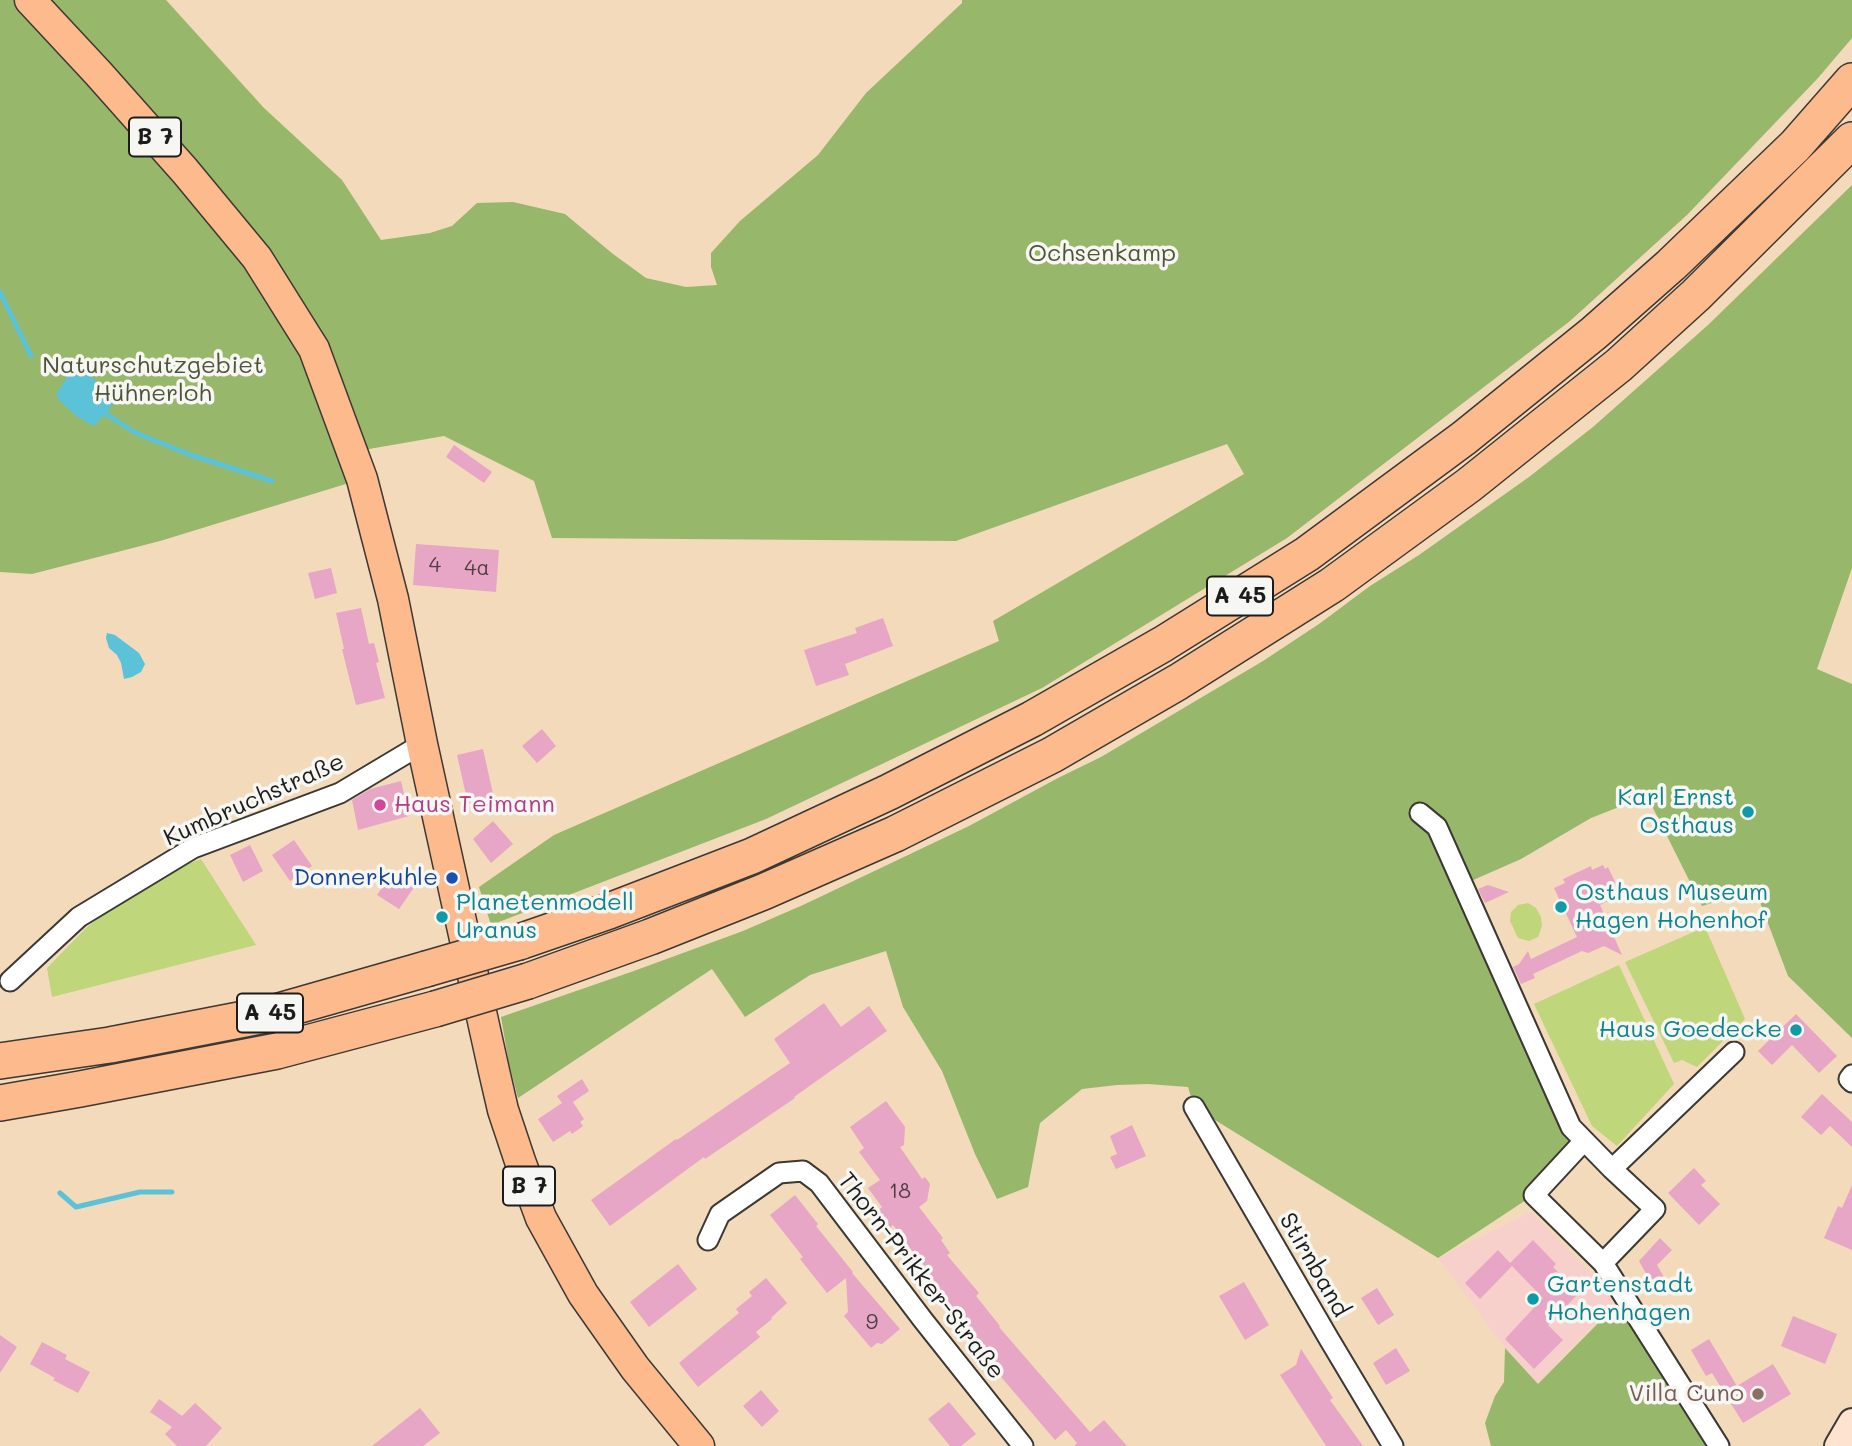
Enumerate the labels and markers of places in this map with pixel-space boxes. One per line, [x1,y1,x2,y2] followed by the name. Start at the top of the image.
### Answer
[1617,784,1734,840] place label: Karl Ernst Osthaus
[394,791,555,819] place label: Haus Teimann
[372,797,388,813] marker: Haus Teimann
[1740,804,1756,820] marker: Karl Ernst Osthaus
[293,864,438,892] place label: Donnerkuhle
[444,870,460,886] marker: Donnerkuhle
[1575,879,1768,935] place label: Osthaus Museum Hagen Hohenhof
[456,889,634,945] place label: Planetenmodell Uranus
[1553,899,1569,915] marker: Osthaus Museum Hagen Hohenhof
[434,909,450,925] marker: Planetenmodell Uranus
[1599,1016,1782,1044] place label: Haus Goedecke
[1788,1022,1804,1038] marker: Haus Goedecke
[1547,1271,1693,1327] place label: Gartenstadt Hohenhagen
[1525,1291,1541,1307] marker: Gartenstadt Hohenhagen
[1629,1380,1744,1408] place label: Villa Cuno
[1750,1386,1766,1402] marker: Villa Cuno

